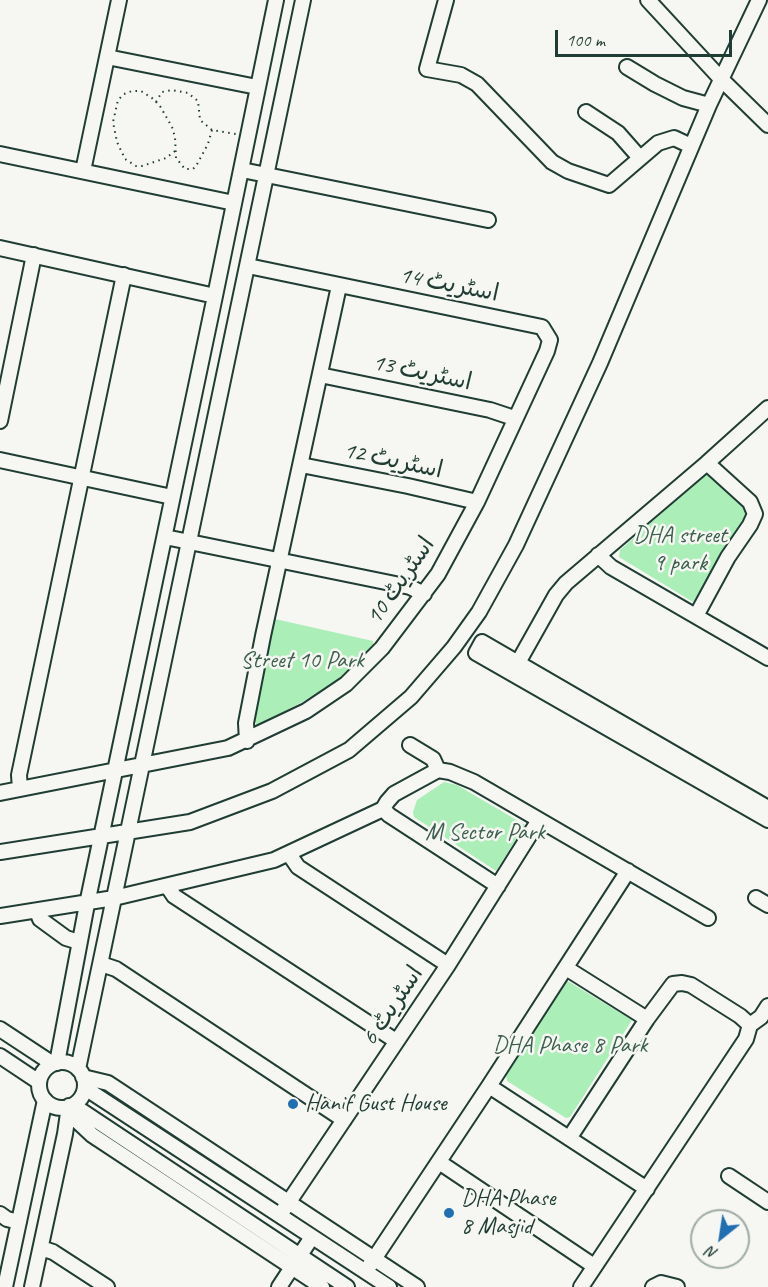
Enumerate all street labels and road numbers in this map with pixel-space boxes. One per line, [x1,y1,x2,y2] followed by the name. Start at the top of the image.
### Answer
[397,261,501,309] street label: اسٹریٹ 14
[370,348,474,398] street label: اسٹریٹ 13
[341,436,445,486] street label: اسٹریٹ 12
[360,532,442,630] street label: اسٹریٹ 10
[356,961,430,1051] street label: اسٹریٹ 6

